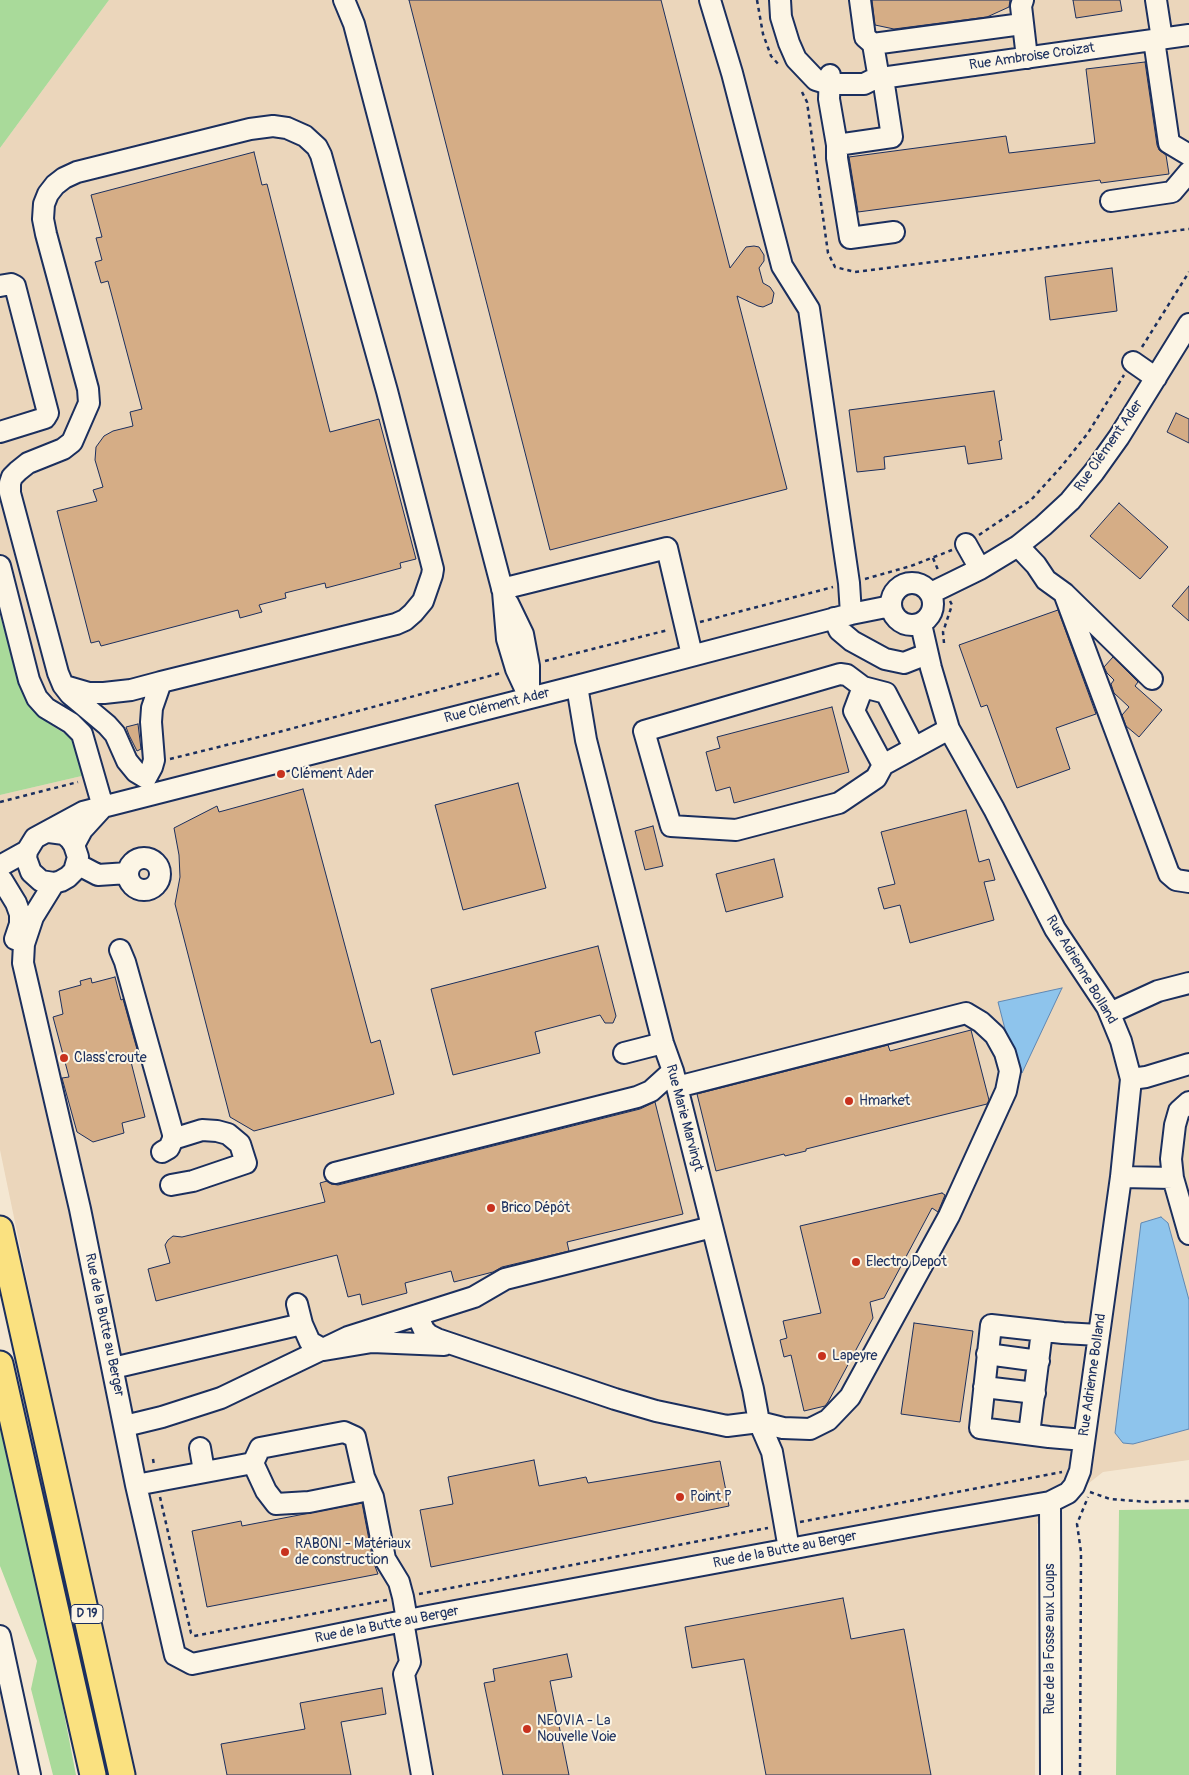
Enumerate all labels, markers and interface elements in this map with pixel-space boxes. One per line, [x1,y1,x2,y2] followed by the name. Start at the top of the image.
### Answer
[968,40,1096,74] street label: Rue Ambroise Croizat
[1071,397,1147,495] street label: Rue Clément Ader
[443,685,551,727] street label: Rue Clément Ader
[291,766,374,782] place label: Clément Ader
[275,768,287,780] marker: Clément Ader
[1042,913,1120,1027] street label: Rue Adrienne Bolland
[74,1050,147,1066] place label: Class'croute
[58,1052,70,1064] marker: Class'croute
[662,1063,706,1173] street label: Rue Marie Marvingt
[859,1093,910,1109] place label: Hmarket
[843,1095,855,1107] marker: Hmarket
[501,1200,570,1216] place label: Brico Dépôt
[485,1202,497,1214] marker: Brico Dépôt
[81,1252,127,1398] street label: Rue de la Butte au Berger
[866,1254,947,1270] place label: Electro Depot
[850,1256,862,1268] marker: Electro Depot
[1076,1312,1110,1438] street label: Rue Adrienne Bolland
[832,1348,878,1364] place label: Lapeyre
[816,1350,828,1362] marker: Lapeyre
[690,1489,732,1505] place label: Point P
[674,1491,686,1503] marker: Point P
[712,1528,858,1572] street label: Rue de la Butte au Berger
[295,1536,411,1568] place label: RABONI - Matériaux de construction
[279,1546,291,1558] marker: RABONI - Matériaux de construction
[1042,1563,1058,1715] street label: Rue de la Fosse aux Loups
[314,1603,460,1647] street label: Rue de la Butte au Berger
[71,1605,103,1624] road number: D 19
[537,1713,616,1745] place label: NEOVIA - La Nouvelle Voie
[521,1723,533,1735] marker: NEOVIA - La Nouvelle Voie

